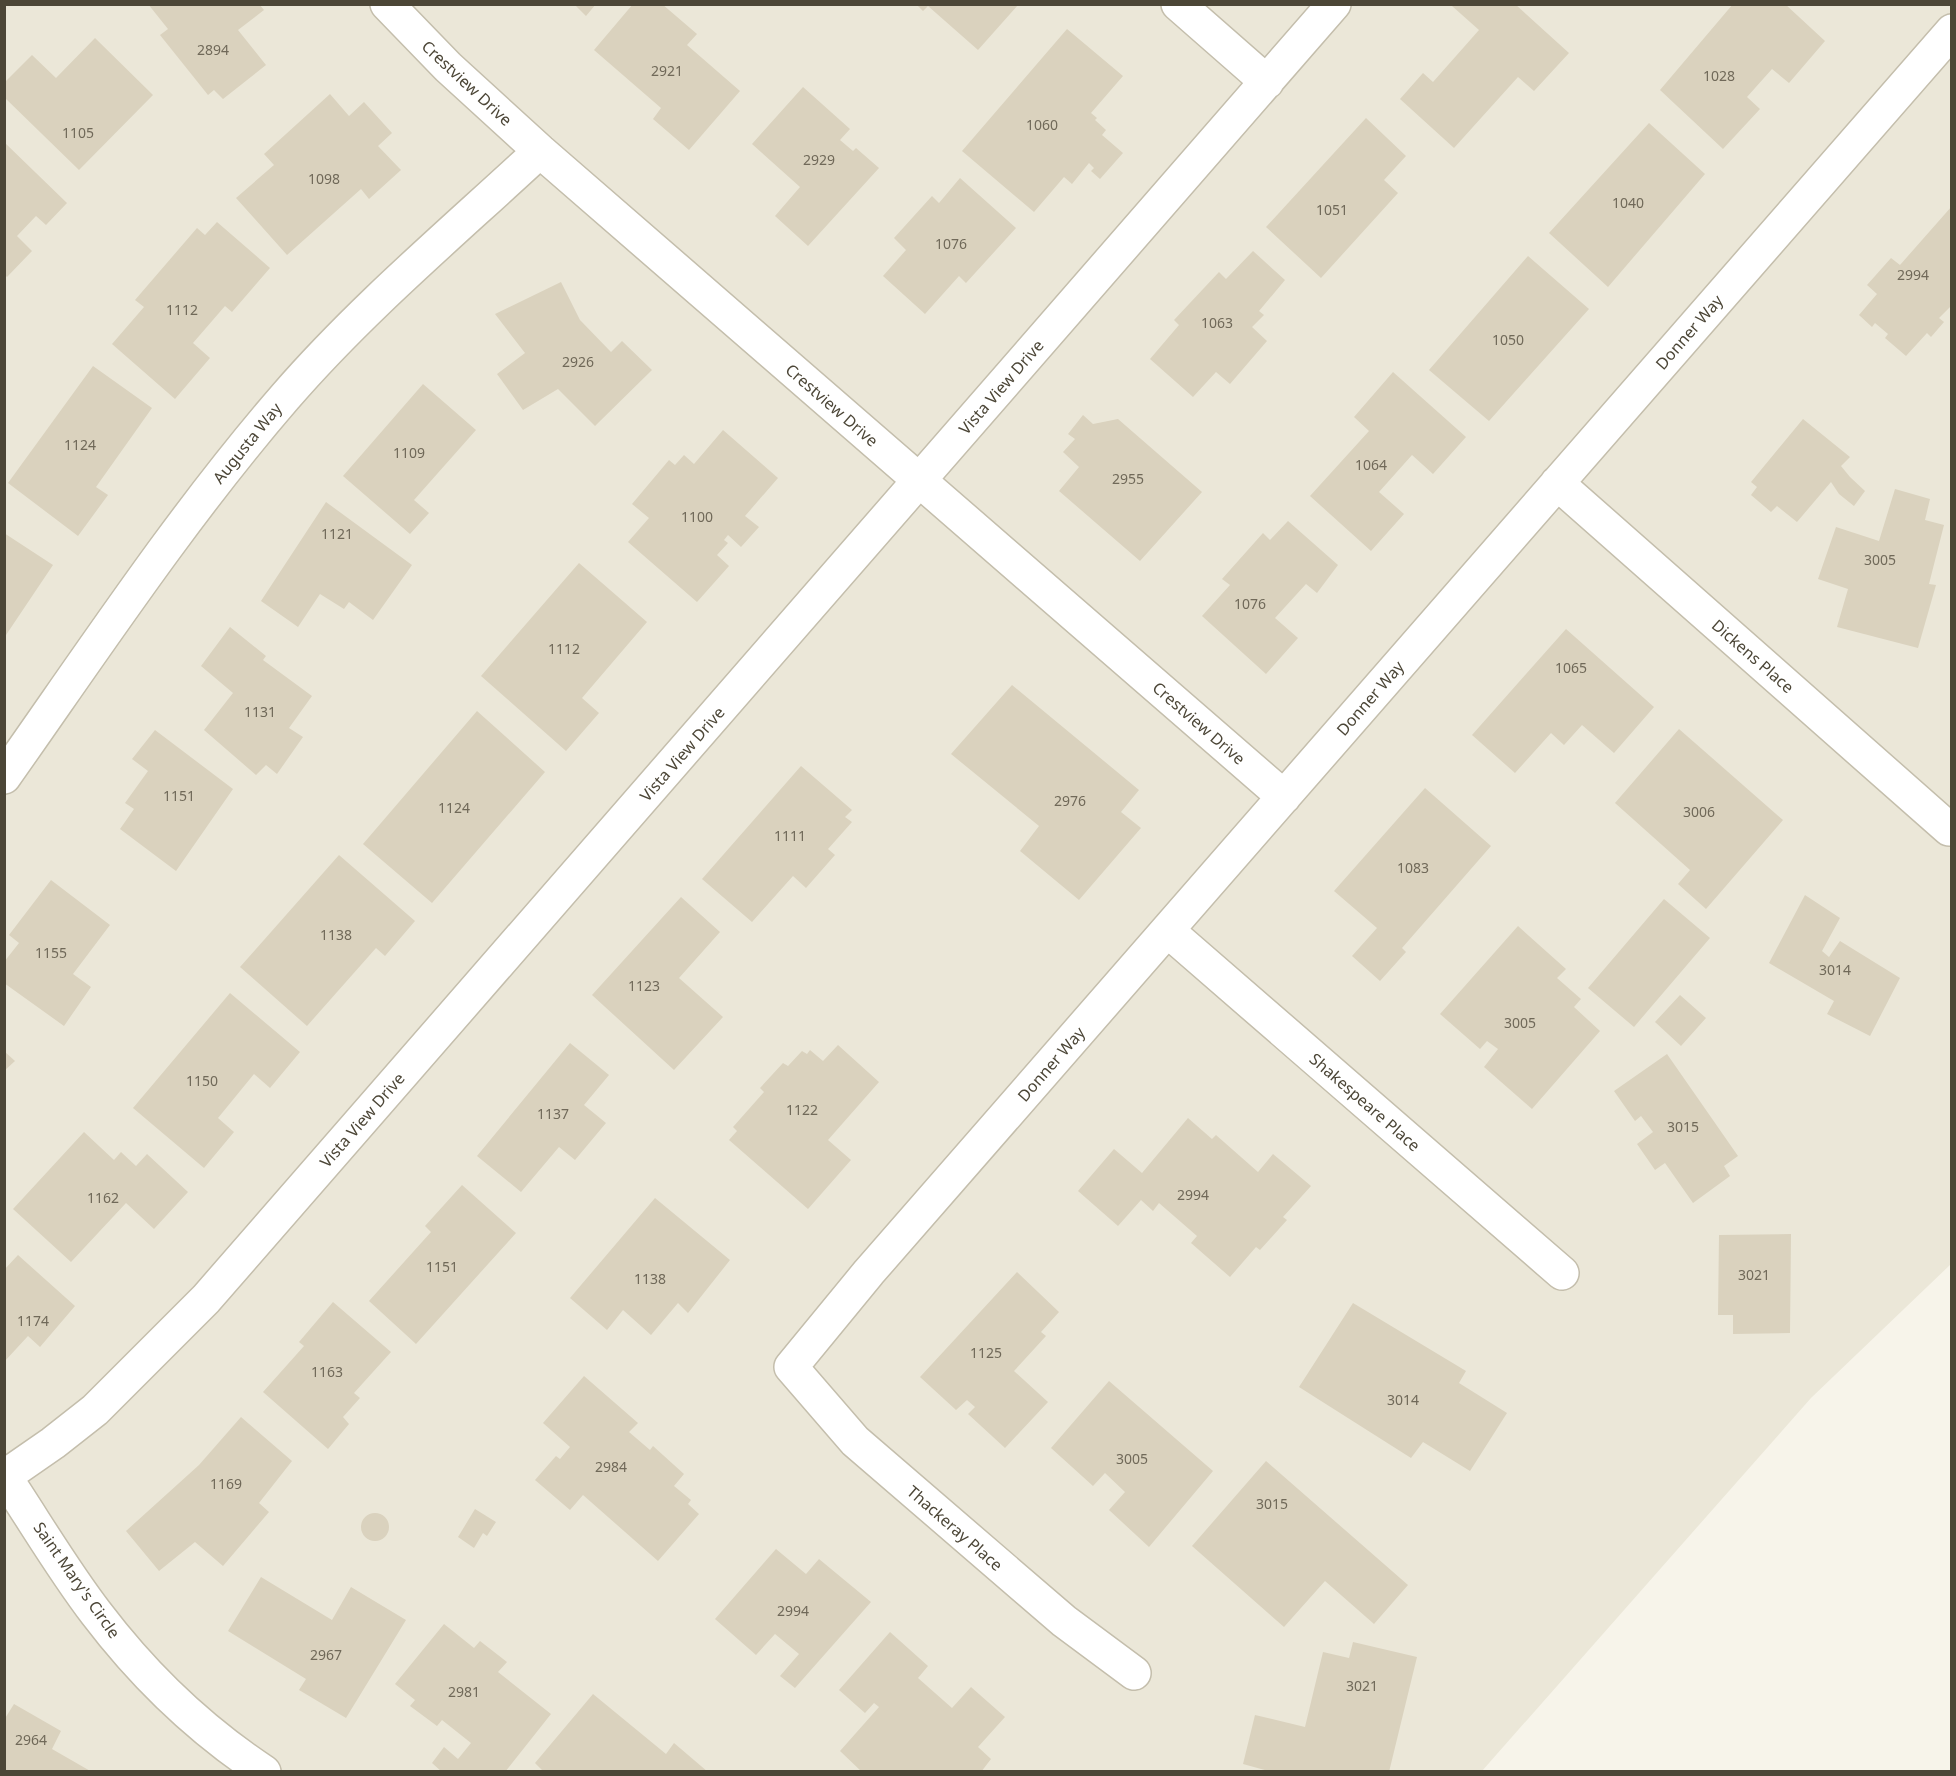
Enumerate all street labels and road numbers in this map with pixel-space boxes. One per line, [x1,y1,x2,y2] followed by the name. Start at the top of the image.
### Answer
[417,35,517,131] street label: Crestview Drive
[1650,289,1728,374] street label: Donner Way
[954,335,1048,439] street label: Vista View Drive
[781,359,883,451] street label: Crestview Drive
[208,397,287,488] street label: Augusta Way
[1707,614,1799,698] street label: Dickens Place
[1331,655,1409,740] street label: Donner Way
[1148,677,1250,769] street label: Crestview Drive
[635,702,729,806] street label: Vista View Drive
[1012,1021,1090,1106] street label: Donner Way
[1305,1048,1425,1156] street label: Shakespeare Place
[315,1068,409,1172] street label: Vista View Drive
[902,1480,1008,1576] street label: Thackeray Place
[29,1518,125,1642] street label: Saint Mary's Circle

